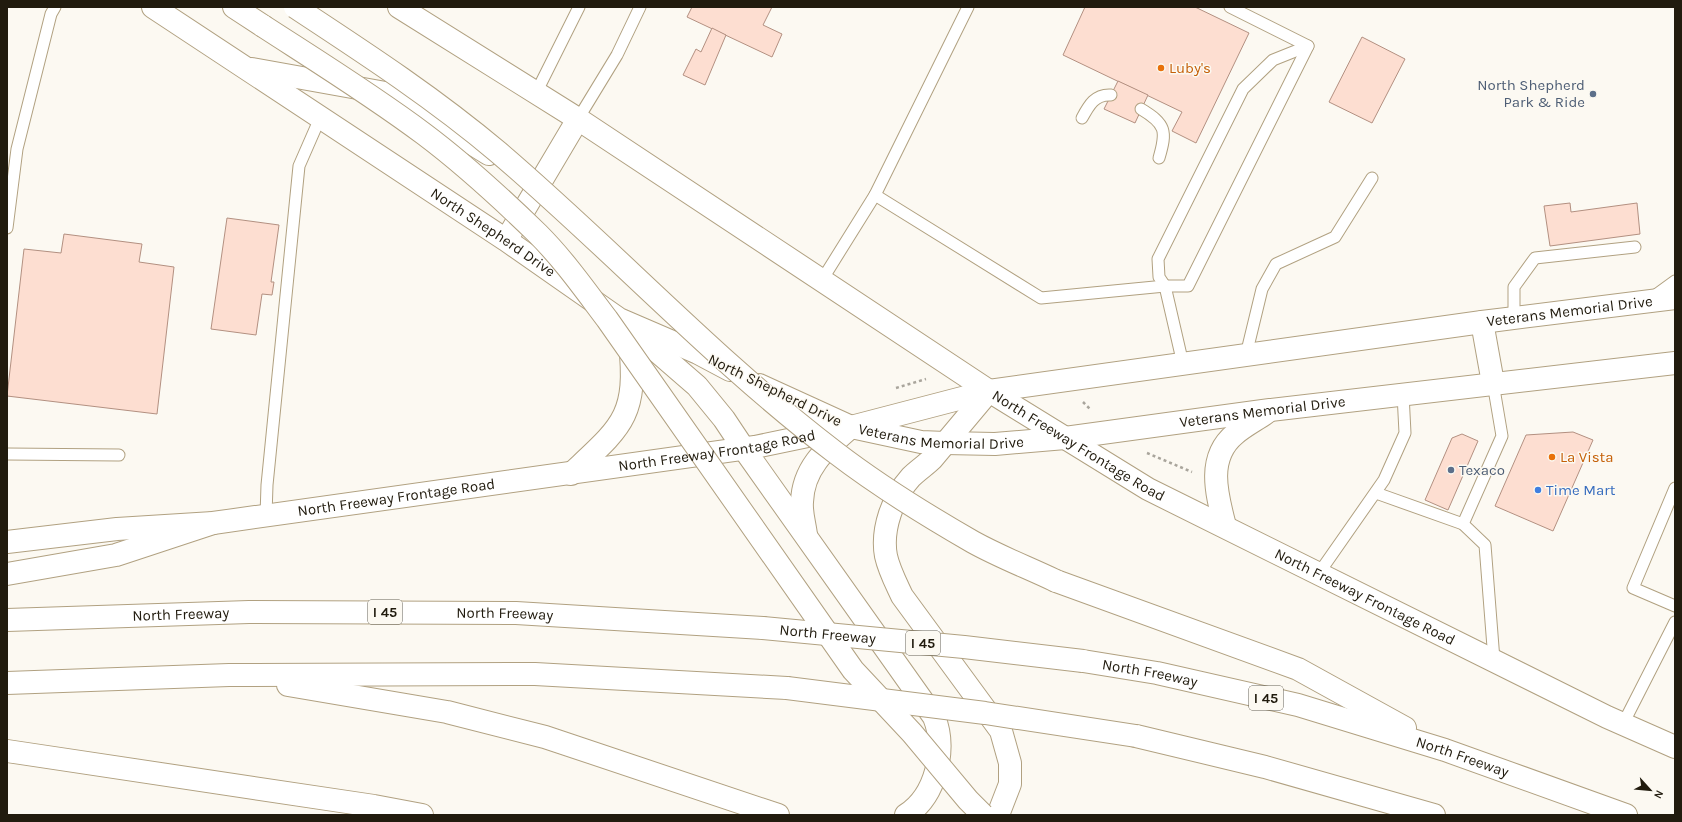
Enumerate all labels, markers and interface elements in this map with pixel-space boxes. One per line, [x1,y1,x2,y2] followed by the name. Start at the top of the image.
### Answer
[1169,59,1211,77] place label: Luby's
[1156,63,1166,73] marker: Luby's
[1477,76,1585,111] place label: North Shepherd Park & Ride
[1588,89,1598,99] marker: North Shepherd Park & Ride
[427,184,559,281] street label: North Shepherd Drive
[1486,292,1654,330] street label: Veterans Memorial Drive
[705,350,845,430] street label: North Shepherd Drive
[989,386,1168,505] street label: North Freeway Frontage Road
[1178,392,1346,431] street label: Veterans Memorial Drive
[857,420,1025,453] street label: Veterans Memorial Drive
[617,426,817,475] street label: North Freeway Frontage Road
[1560,448,1614,466] place label: La Vista
[1547,452,1557,462] marker: La Vista
[1459,461,1505,479] place label: Texaco
[1446,465,1456,475] marker: Texaco
[296,475,496,520] street label: North Freeway Frontage Road
[1546,481,1616,499] place label: Time Mart
[1533,485,1543,495] marker: Time Mart
[1272,544,1458,649] street label: North Freeway Frontage Road
[368,600,402,624] road number: I 45
[132,604,230,625] street label: North Freeway
[456,604,554,624] street label: North Freeway
[779,621,877,648] street label: North Freeway
[906,631,940,655] road number: I 45
[1101,655,1200,691] street label: North Freeway
[1249,686,1283,710] road number: I 45
[1414,733,1511,781] street label: North Freeway
[1630,770,1670,810] north arrow
[1651,788,1666,801] text: N

